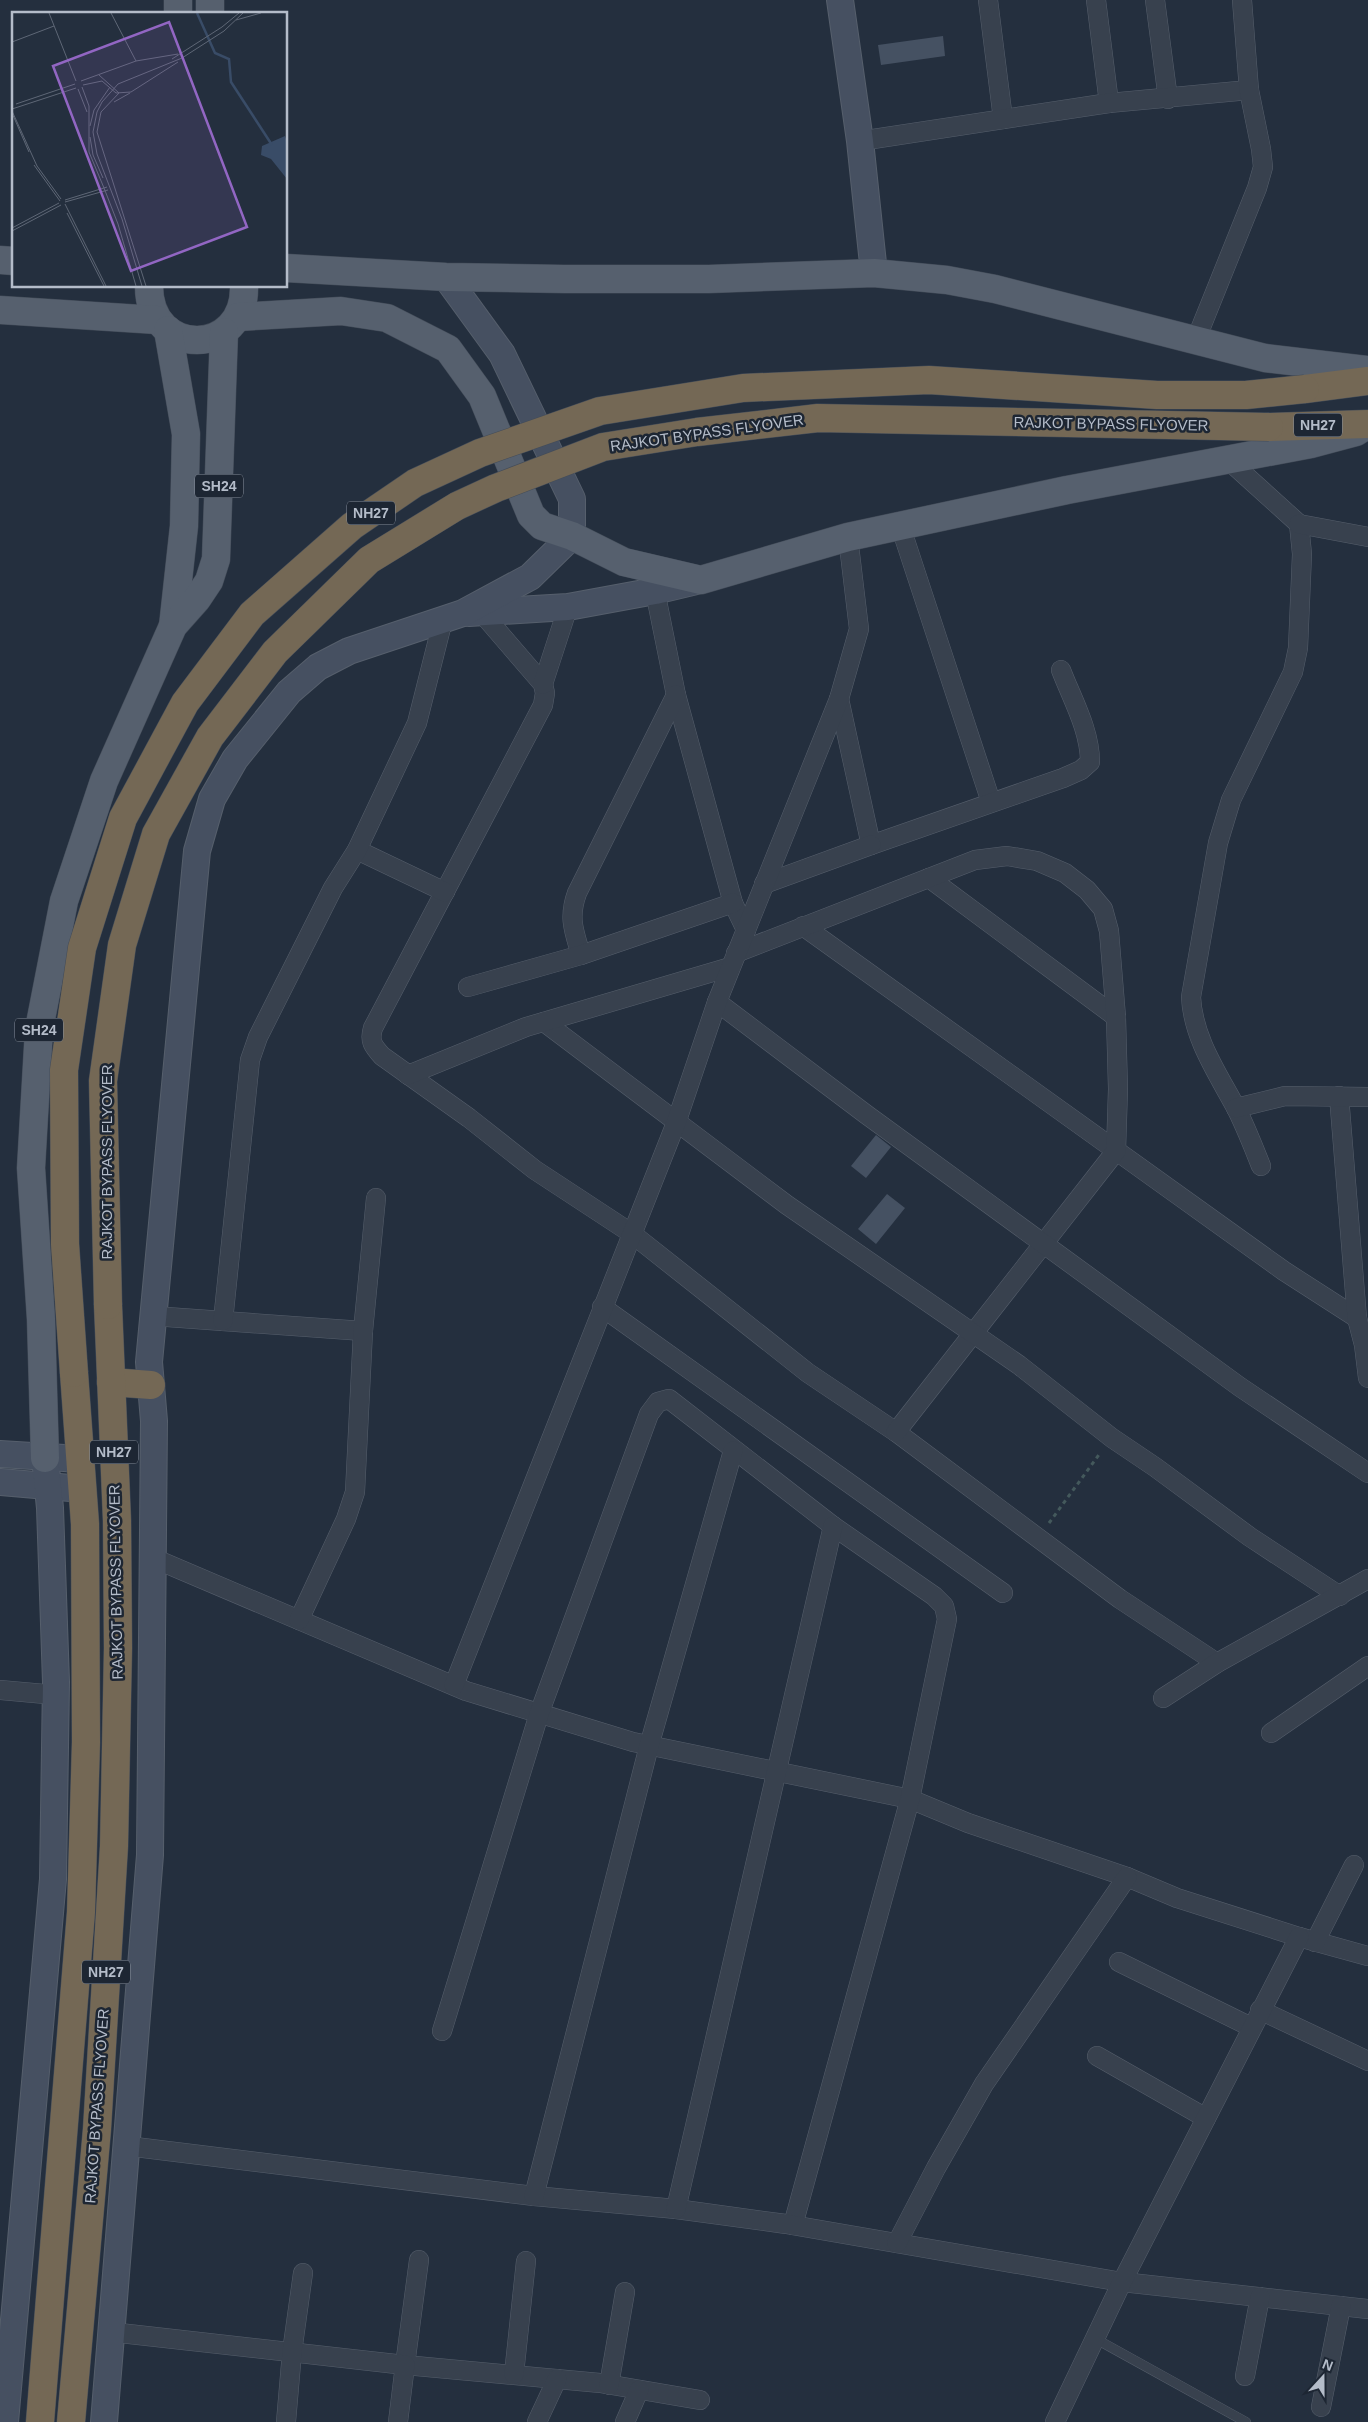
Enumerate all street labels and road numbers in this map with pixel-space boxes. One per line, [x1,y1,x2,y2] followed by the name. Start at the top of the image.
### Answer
[609,410,805,454] street label: RAJKOT BYPASS FLYOVER
[1013,413,1209,434] street label: RAJKOT BYPASS FLYOVER
[1294,414,1342,436] road number: NH27
[195,474,243,498] road number: SH24
[347,502,395,524] road number: NH27
[15,1018,63,1042] road number: SH24
[98,1064,115,1260] street label: RAJKOT BYPASS FLYOVER
[90,1440,138,1464] road number: NH27
[105,1484,126,1680] street label: RAJKOT BYPASS FLYOVER
[82,1960,130,1984] road number: NH27
[81,2008,112,2204] street label: RAJKOT BYPASS FLYOVER

